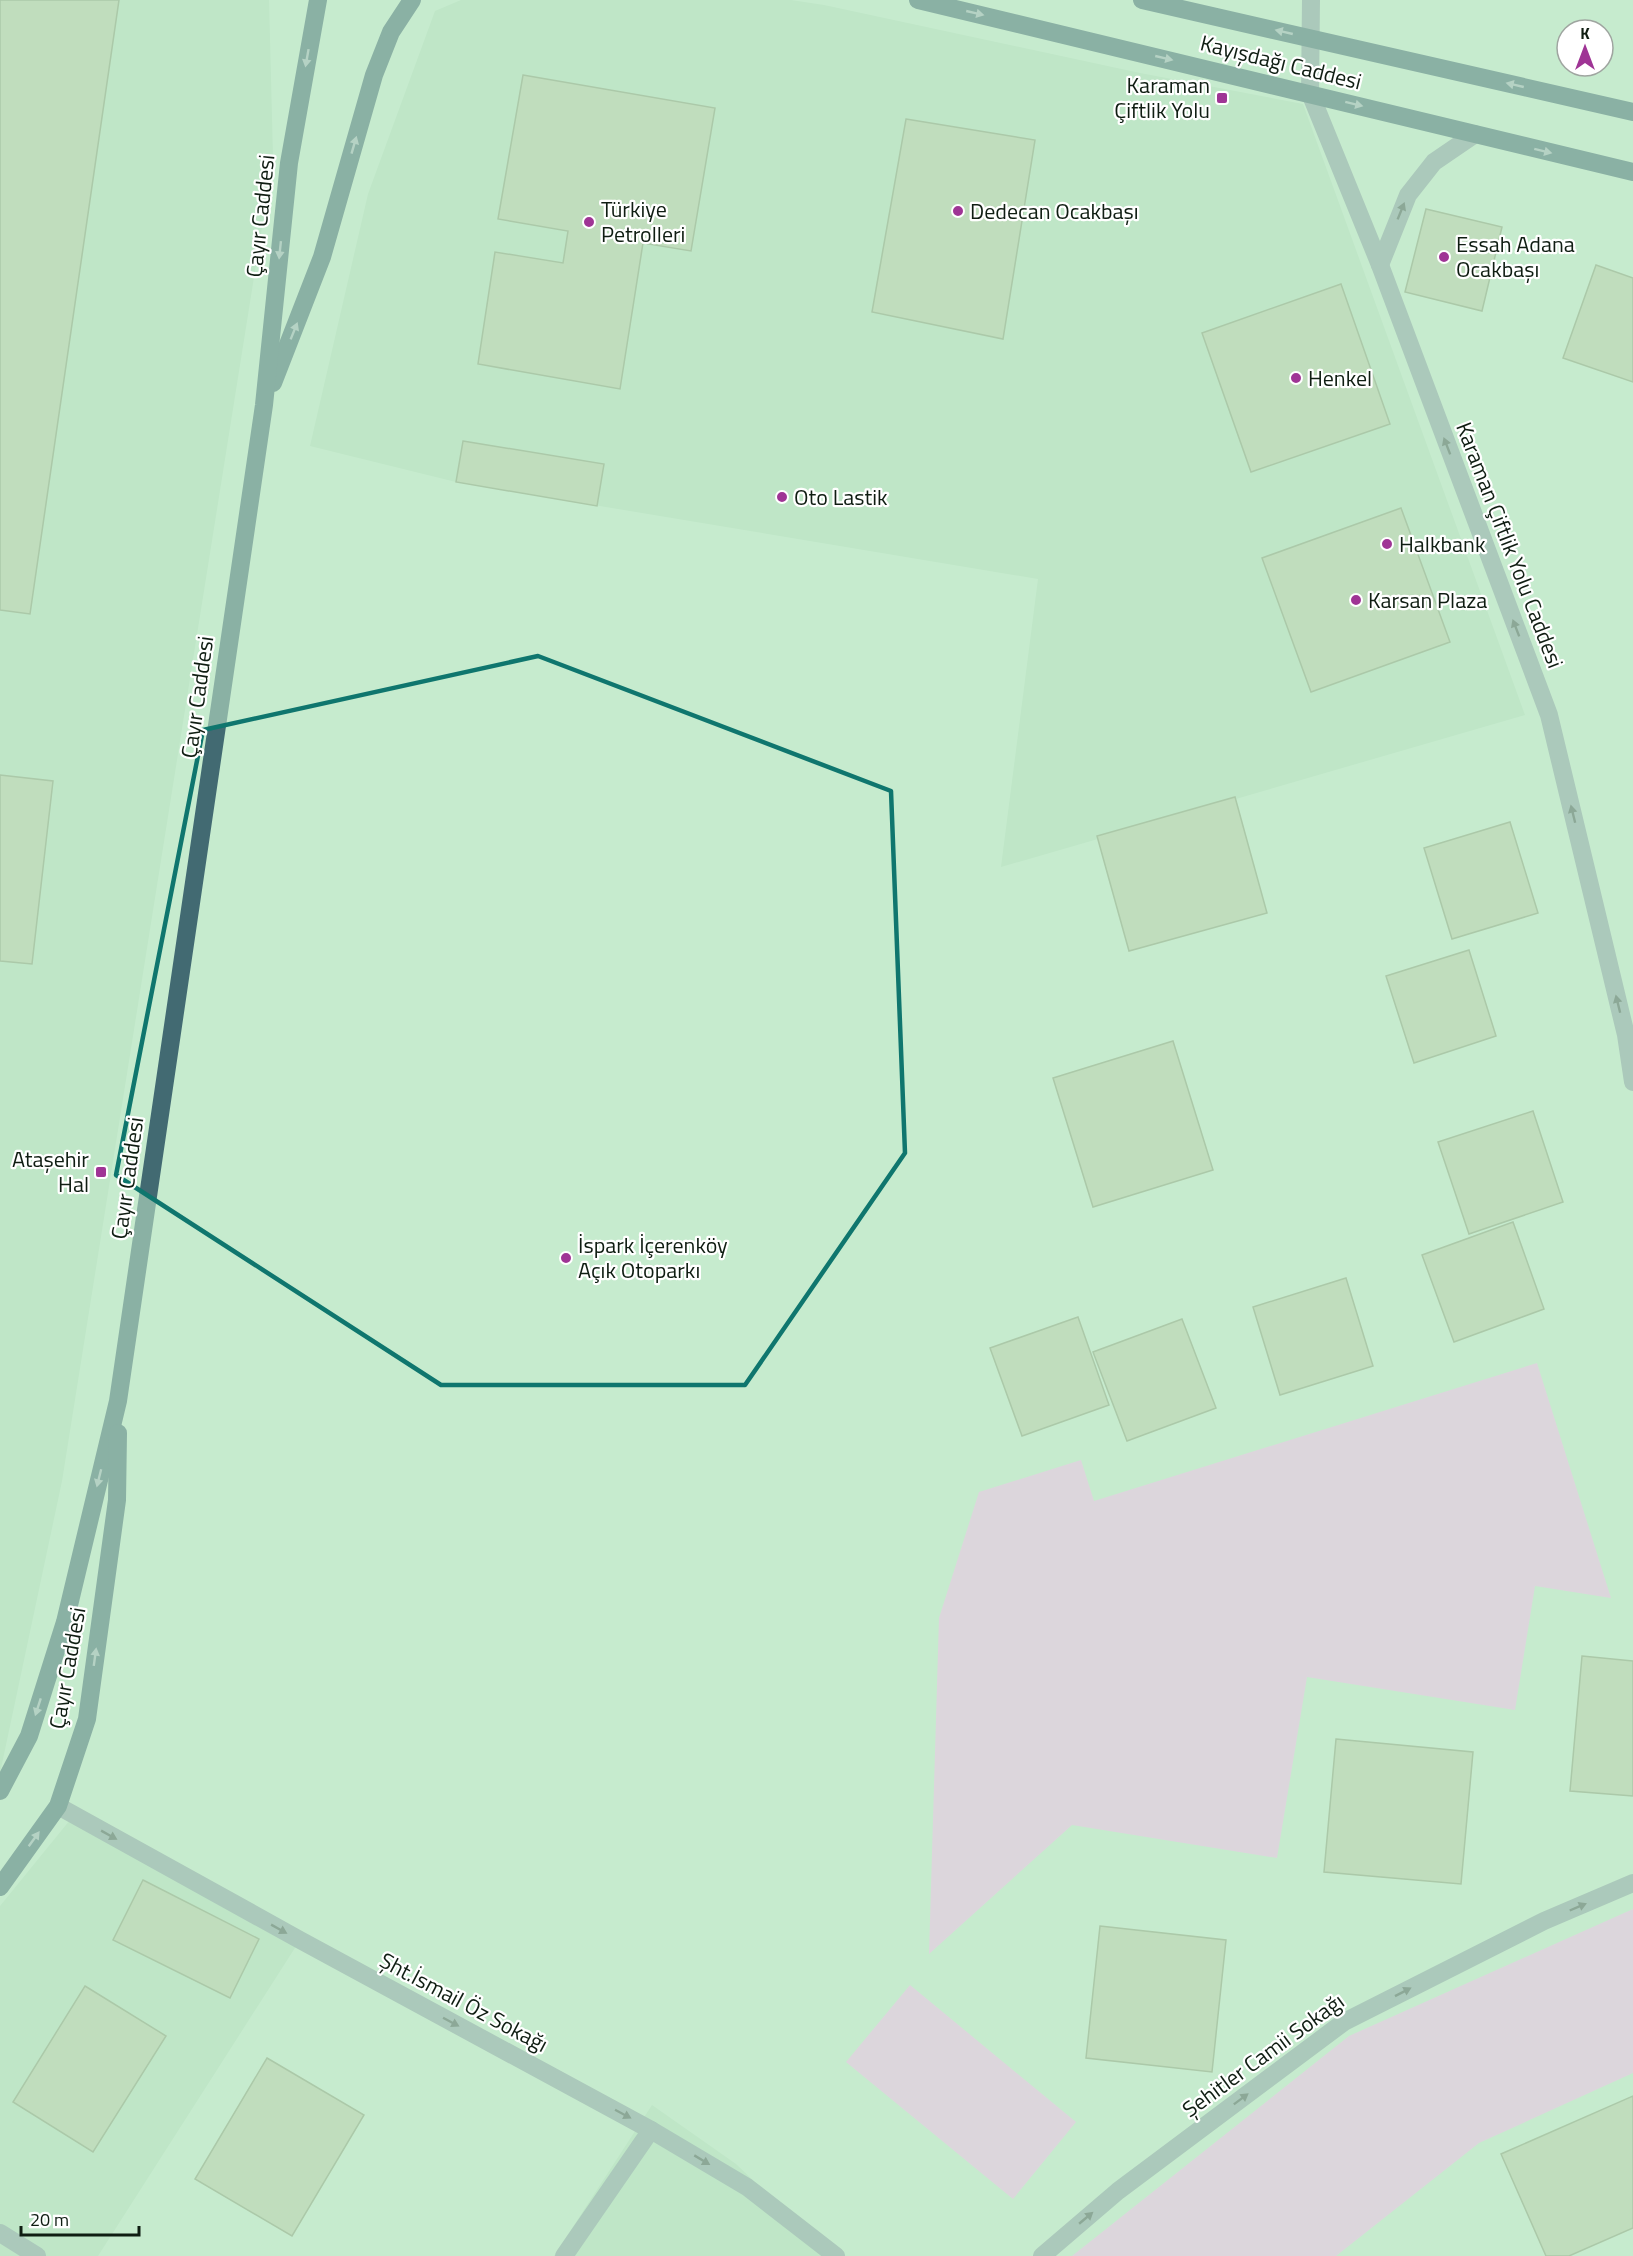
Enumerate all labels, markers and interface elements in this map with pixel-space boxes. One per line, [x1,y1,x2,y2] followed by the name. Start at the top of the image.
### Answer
[966,9,984,19] one-way arrow
[1555,18,1615,78] north arrow
[1580,21,1590,45] text: K
[1197,26,1365,98] street label: Kayışdağı Caddesi
[1274,27,1293,36] one-way arrow
[303,48,312,67] one-way arrow
[1155,54,1174,64] one-way arrow
[1114,68,1210,127] place label: Karaman Çiftlik Yolu
[1505,80,1524,89] one-way arrow
[1215,91,1229,105] marker: Karaman Çiftlik Yolu
[1345,100,1363,110] one-way arrow
[350,136,359,154] one-way arrow
[1534,146,1553,156] one-way arrow
[237,153,283,279] street label: Çayır Caddesi
[601,192,685,251] place label: Türkiye Petrolleri
[970,194,1139,228] place label: Dedecan Ocakbaşı
[1397,202,1407,220] one-way arrow
[951,204,965,218] marker: Dedecan Ocakbaşı
[582,215,596,229] marker: Türkiye Petrolleri
[1456,227,1575,286] place label: Essah Adana Ocakbaşı
[275,241,285,260] one-way arrow
[1437,250,1451,264] marker: Essah Adana Ocakbaşı
[290,322,299,340] one-way arrow
[1308,361,1372,395] place label: Henkel
[1289,371,1303,385] marker: Henkel
[1447,417,1573,673] street label: Karaman Çiftlik Yolu Caddesi
[1442,437,1451,455] one-way arrow
[794,480,888,514] place label: Oto Lastik
[775,490,789,504] marker: Oto Lastik
[1399,527,1486,561] place label: Halkbank
[1380,537,1394,551] marker: Halkbank
[1368,583,1487,617] place label: Karsan Plaza
[1349,593,1363,607] marker: Karsan Plaza
[1511,619,1520,637] one-way arrow
[172,634,222,760] street label: Çayır Caddesi
[1567,805,1577,824] one-way arrow
[1613,995,1623,1013] one-way arrow
[102,1115,152,1241] street label: Çayır Caddesi
[12,1142,89,1201] place label: Ataşehir Hal
[94,1165,108,1179] marker: Ataşehir Hal
[578,1228,728,1287] place label: İspark İçerenköy Açık Otoparkı
[559,1251,573,1265] marker: İspark İçerenköy Açık Otoparkı
[94,1469,104,1488] one-way arrow
[40,1604,94,1732] street label: Çayır Caddesi
[91,1648,100,1667] one-way arrow
[33,1698,42,1716] one-way arrow
[101,1830,118,1840] one-way arrow
[28,1832,40,1848] one-way arrow
[1569,1901,1587,1911] one-way arrow
[271,1924,288,1934] one-way arrow
[374,1943,554,2061] street label: Şht.İsmail Öz Sokağı
[1175,1985,1351,2125] street label: Şehitler Camii Sokağı
[1394,1987,1411,1997] one-way arrow
[443,2017,460,2027] one-way arrow
[1232,2093,1248,2105] one-way arrow
[614,2109,631,2119] one-way arrow
[694,2155,711,2165] one-way arrow
[21,2199,140,2237] scale bar
[30,2206,69,2233] text: 20 m
[1078,2212,1093,2225] one-way arrow

